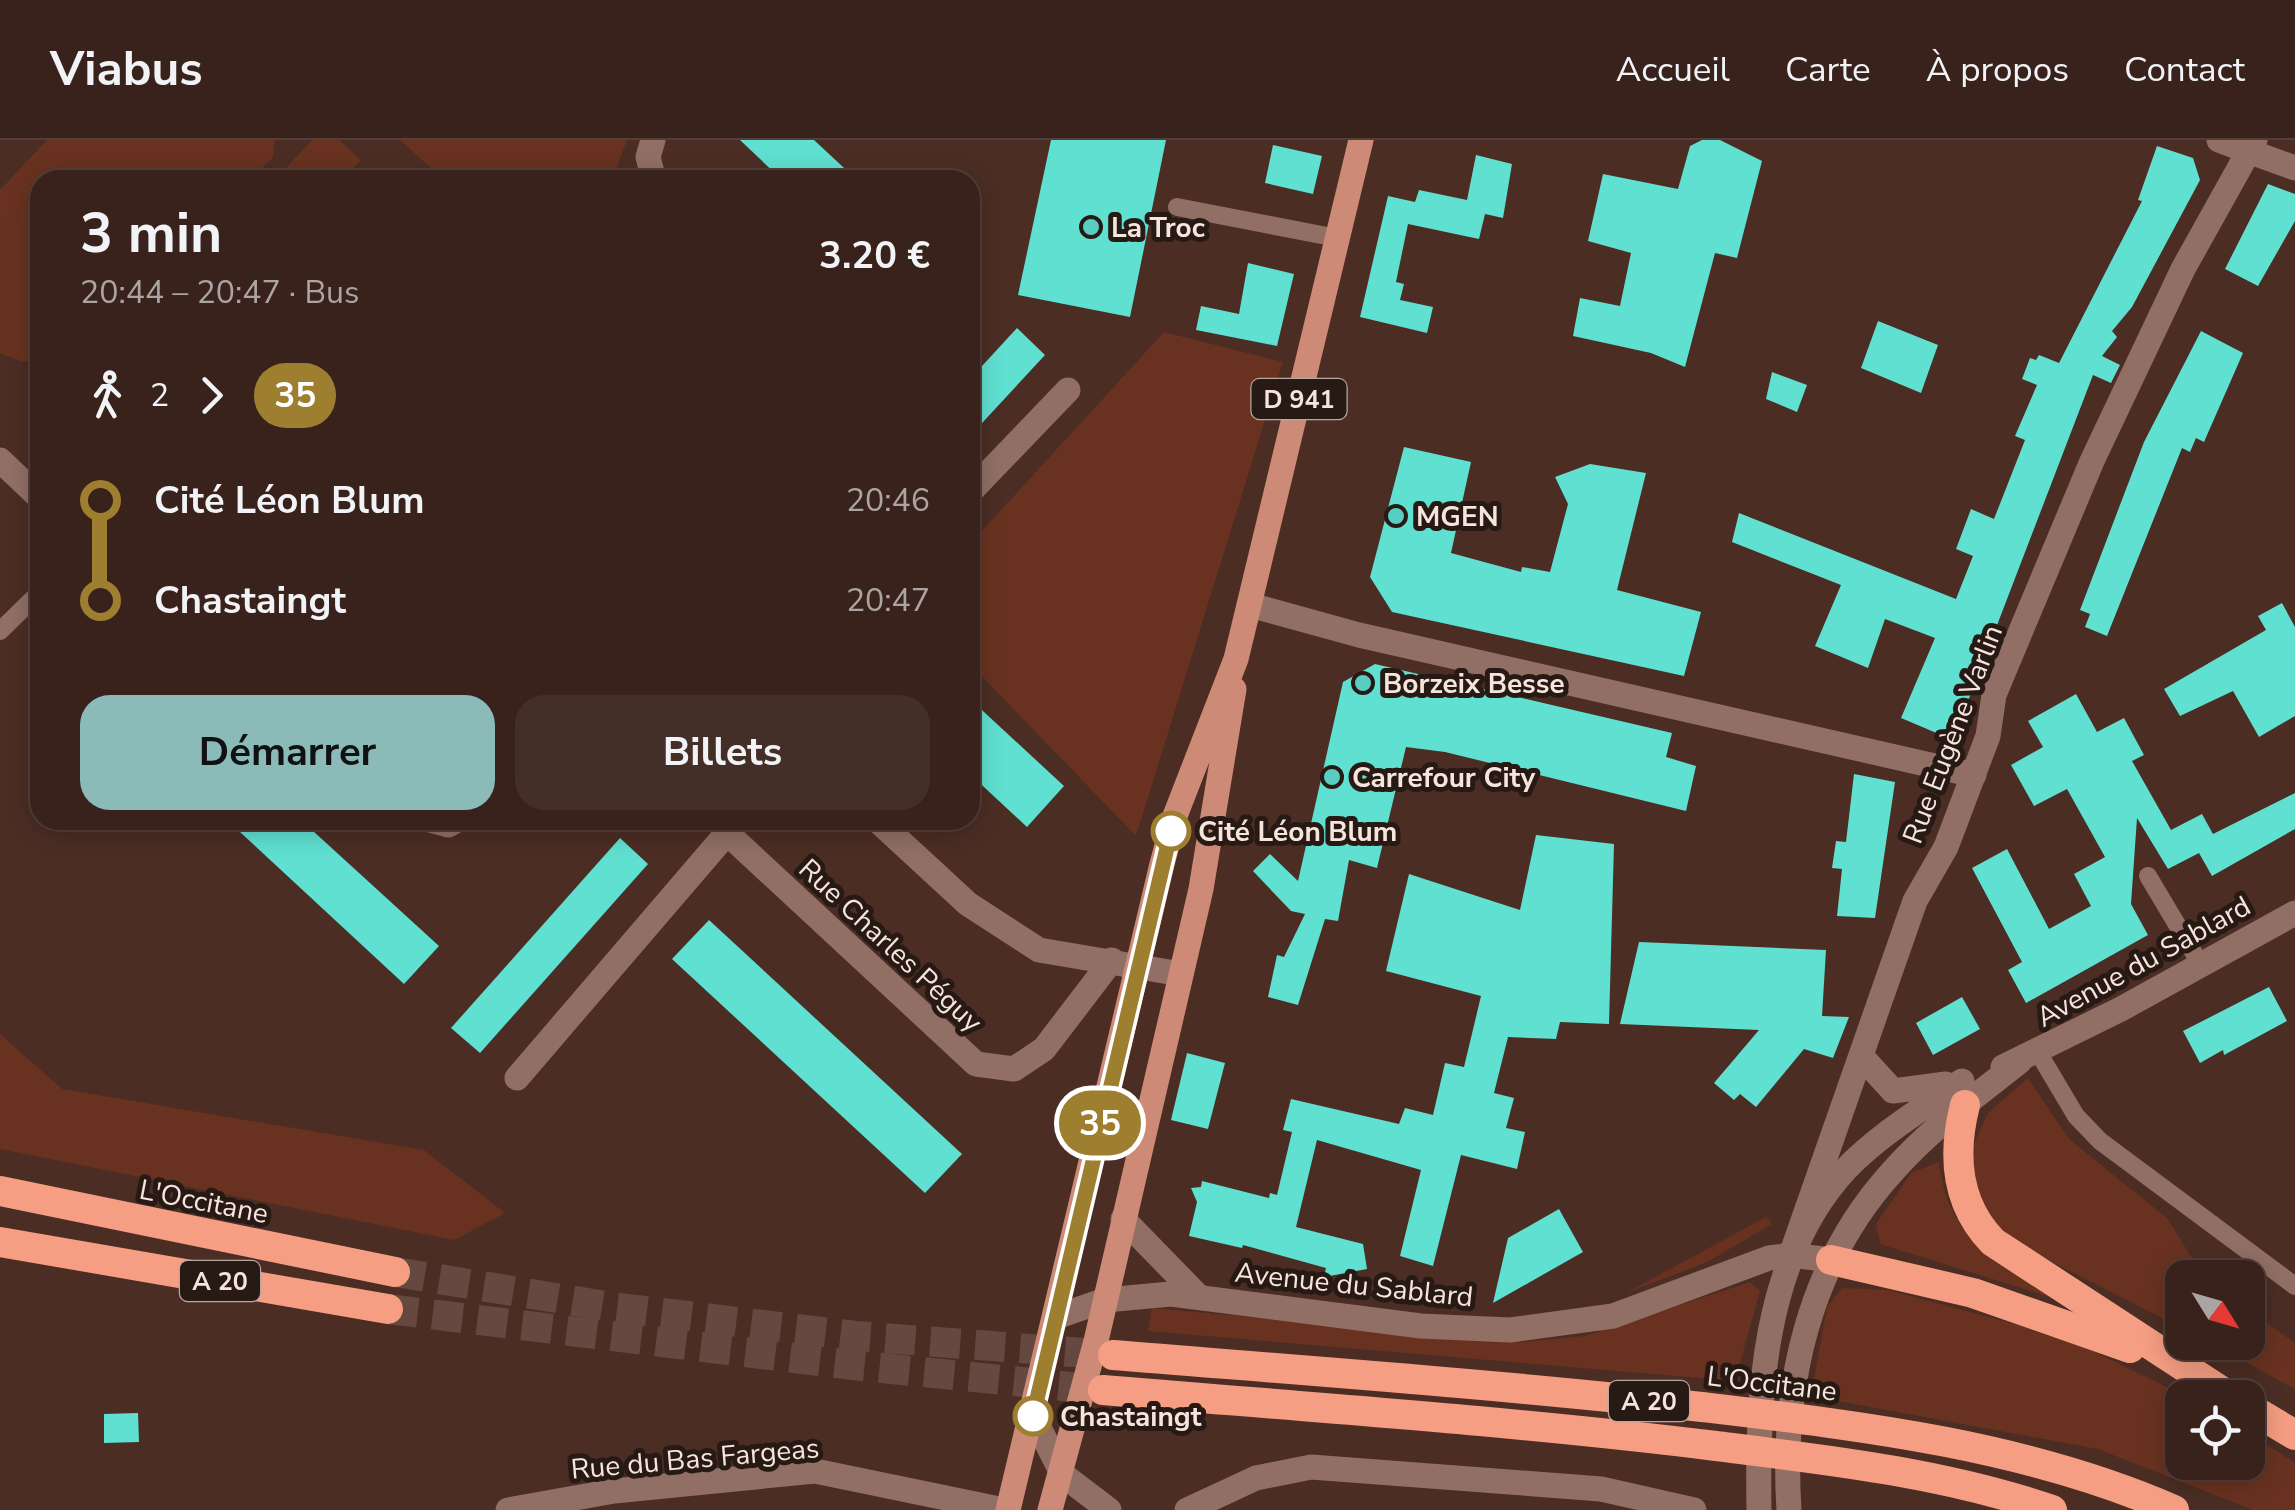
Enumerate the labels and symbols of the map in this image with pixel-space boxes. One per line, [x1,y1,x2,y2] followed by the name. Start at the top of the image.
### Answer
[1111,209,1205,247] place label: La Troc
[1080,216,1102,238] marker: La Troc
[1252,379,1346,419] road number: D 941
[1416,498,1499,536] place label: MGEN
[1385,505,1407,527] marker: MGEN
[1894,620,2012,849] street label: Rue Eugène Varlin
[1383,665,1565,703] place label: Borzeix Besse
[1352,672,1374,694] marker: Borzeix Besse
[1352,759,1536,797] place label: Carrefour City
[1321,766,1343,788] marker: Carrefour City
[1152,812,1190,850] marker: Cité Léon Blum
[1198,813,1397,851] place label: Cité Léon Blum
[790,851,991,1041] street label: Rue Charles Péguy
[2030,887,2257,1037] street label: Avenue du Sablard
[1055,1090,1145,1156] line badge: 35
[136,1171,271,1233] street label: L'Occitane
[1233,1254,1475,1316] street label: Avenue du Sablard
[2165,1260,2265,1360] north arrow
[180,1261,260,1301] road number: A 20
[1705,1357,1839,1411] street label: L'Occitane
[1609,1381,1689,1421] road number: A 20
[1014,1397,1052,1435] marker: Chastaingt
[1060,1398,1202,1436] place label: Chastaingt
[569,1429,821,1489] street label: Rue du Bas Fargeas

